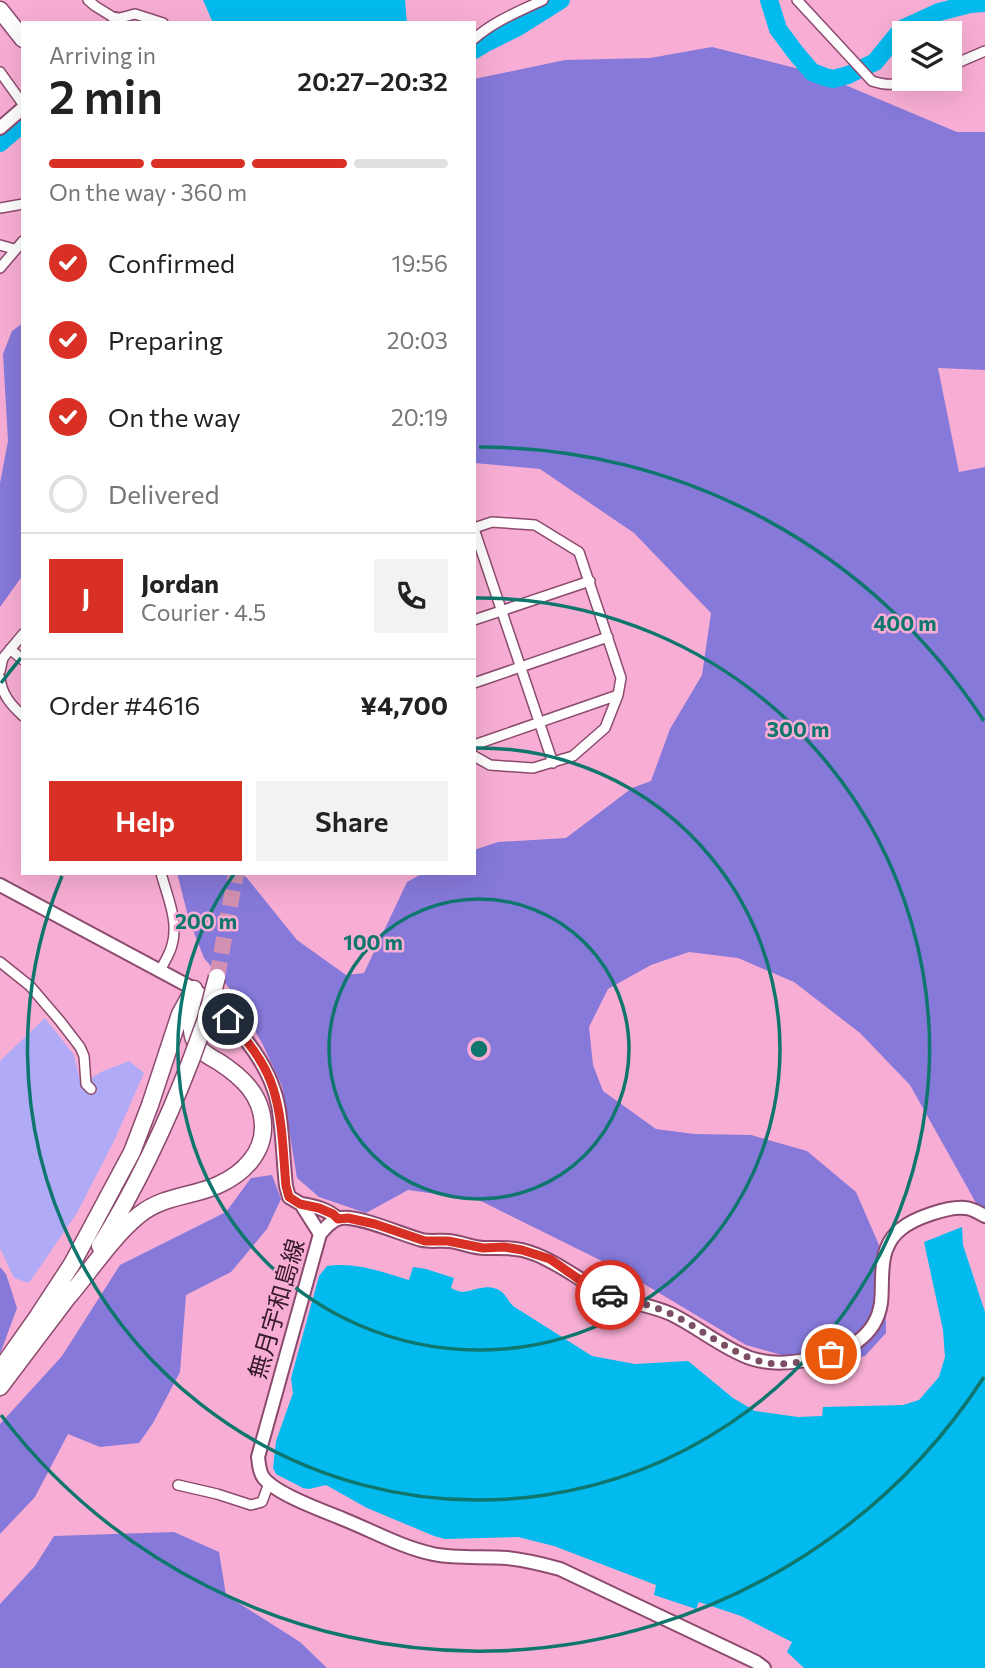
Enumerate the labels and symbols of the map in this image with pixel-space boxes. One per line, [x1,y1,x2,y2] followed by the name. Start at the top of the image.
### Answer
[873,610,937,635] text: 400 m
[767,716,829,741] text: 300 m
[175,908,237,933] text: 200 m
[343,929,403,954] text: 100 m
[198,989,258,1049] pin
[467,1037,491,1061] centre of rings
[242,1235,309,1382] street label: 無月宇和島線
[575,1260,645,1330] courier
[801,1324,861,1384] pin

